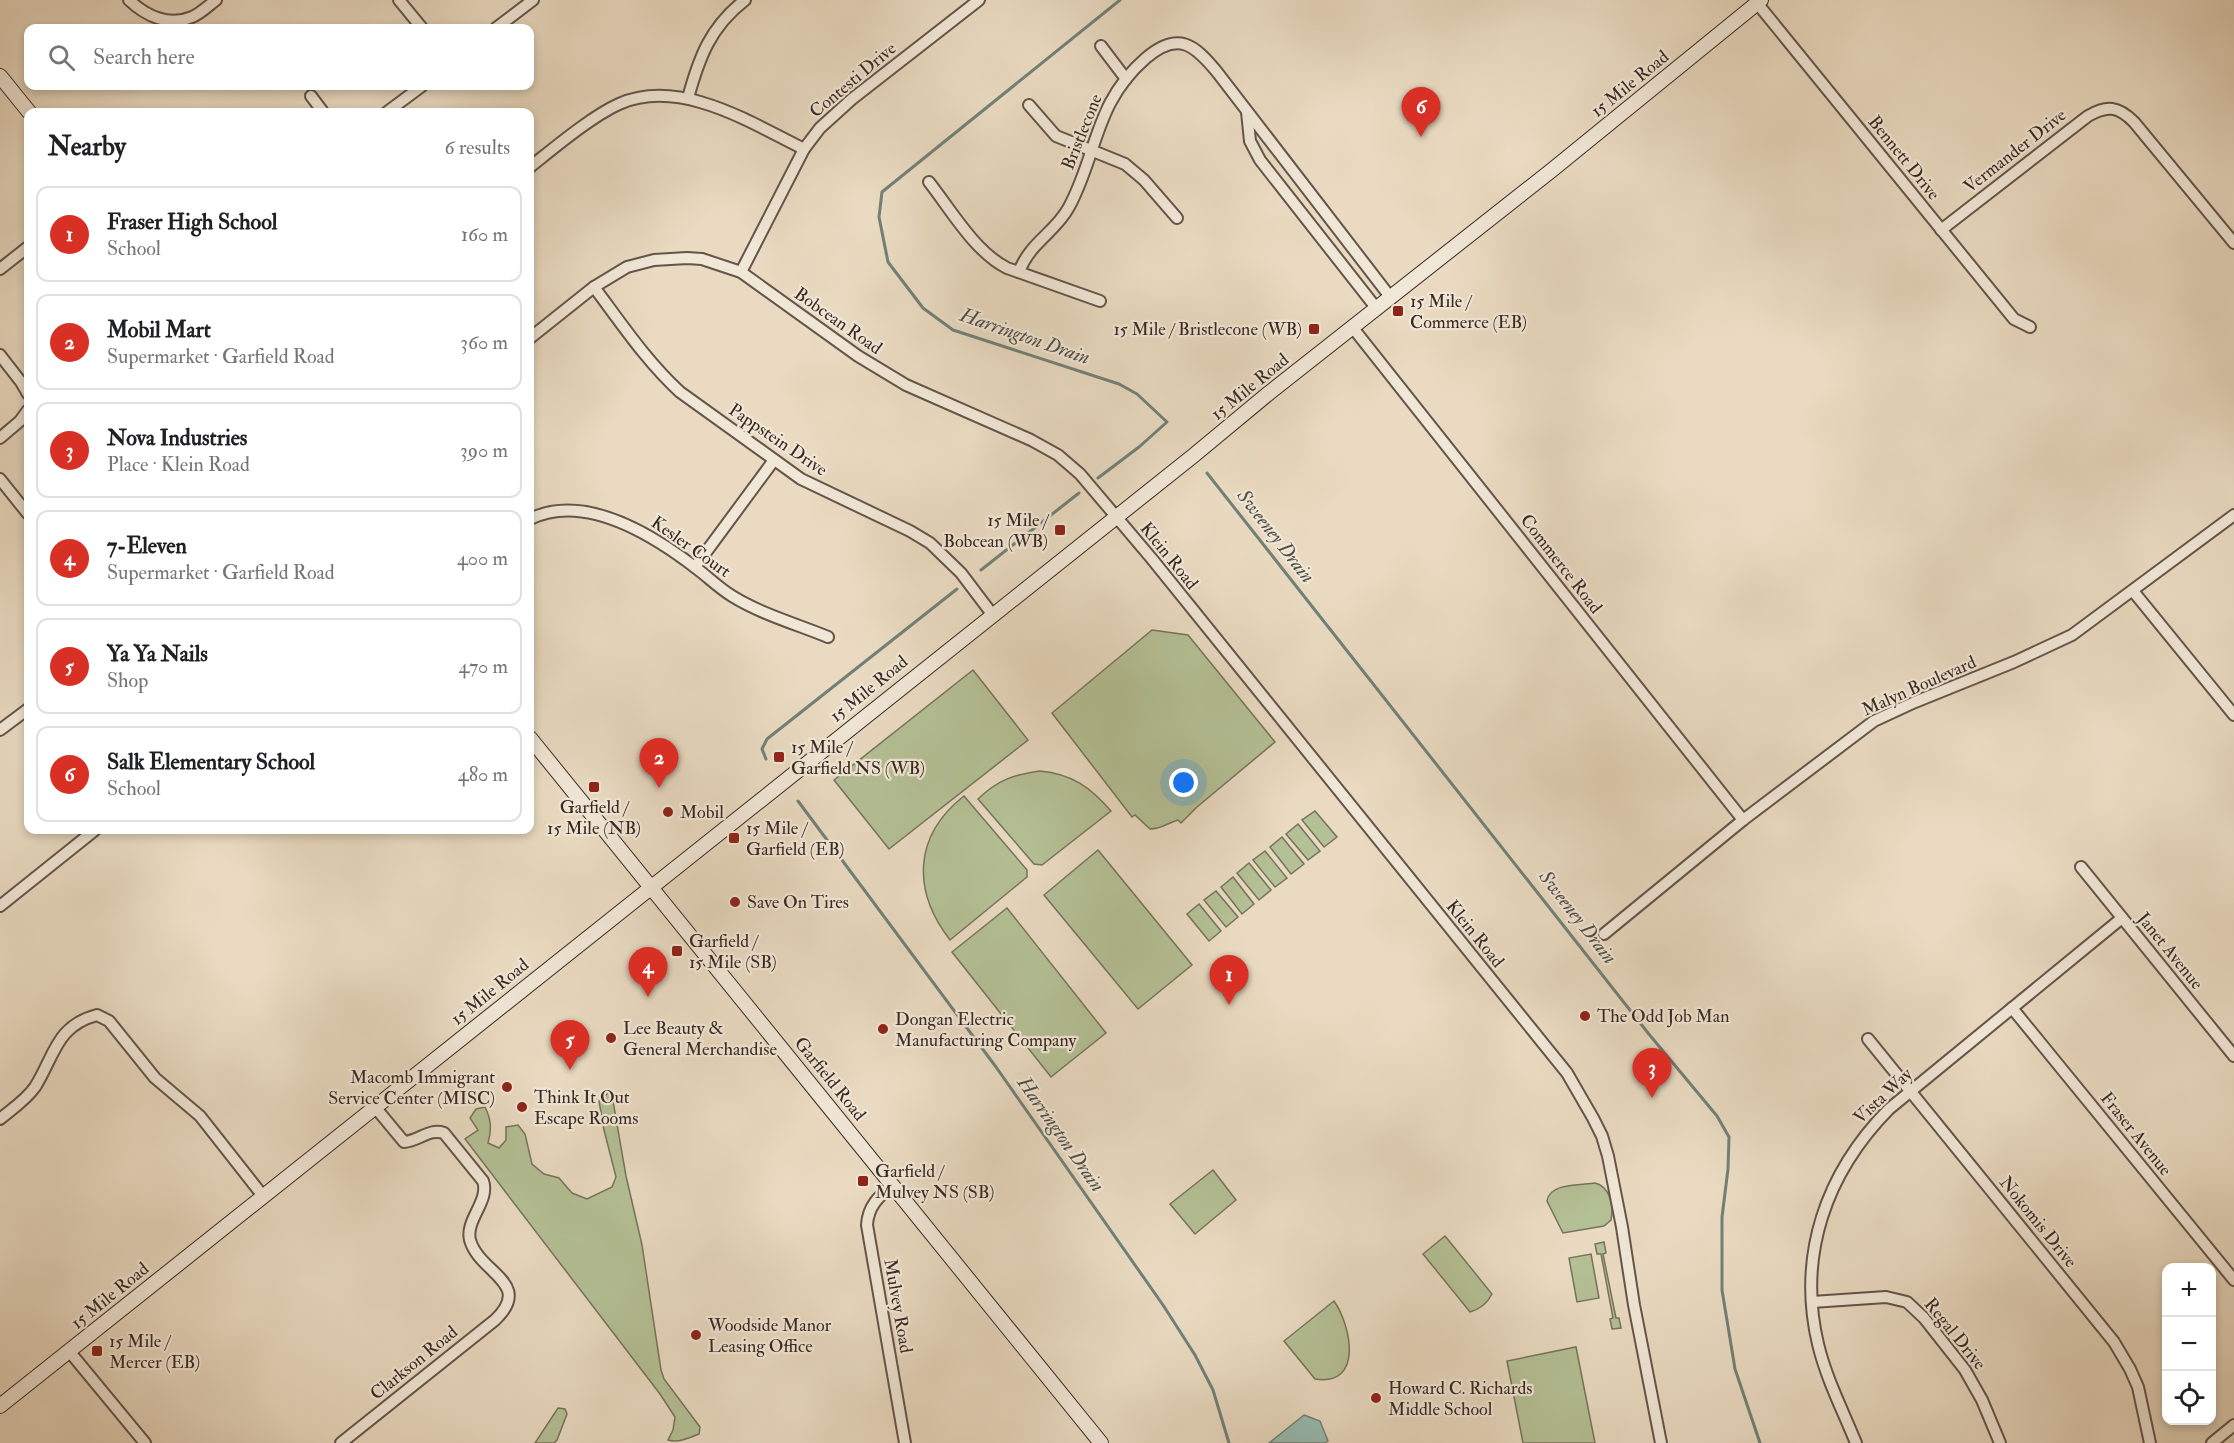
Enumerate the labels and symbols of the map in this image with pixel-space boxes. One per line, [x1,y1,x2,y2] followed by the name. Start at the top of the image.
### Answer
[805,37,901,123] street label: Contesti Drive
[1586,45,1674,122] street label: 15 Mile Road
[1402,88,1440,137] pin: 6
[1056,90,1108,173] street label: Bristlecone
[1959,103,2071,198] street label: Vermander Drive
[1863,111,1945,205] street label: Bennett Drive
[790,282,887,360] street label: Bobcean Road
[1410,290,1527,334] place label: 15 Mile / Commerce (EB)
[956,302,1093,370] water label: Harrington Drain
[1391,304,1405,318] marker: 15 Mile / Commerce (EB)
[1113,318,1302,341] place label: 15 Mile / Bristlecone (WB)
[1307,322,1321,336] marker: 15 Mile / Bristlecone (WB)
[1206,348,1294,425] street label: 15 Mile Road
[724,399,832,482] street label: Pappstein Drive
[1231,483,1320,588] water label: Sweeney Drain
[943,509,1050,553] place label: 15 Mile / Bobcean (WB)
[1515,510,1607,619] street label: Commerce Road
[647,511,736,583] street label: Kesler Court
[1135,518,1203,594] street label: Klein Road
[1053,523,1067,537] marker: 15 Mile / Bobcean (WB)
[825,650,913,727] street label: 15 Mile Road
[1858,651,1980,721] street label: Malyn Boulevard
[791,736,925,780] place label: 15 Mile / Garfield NS (WB)
[640,738,678,788] pin: 2
[772,750,786,764] marker: 15 Mile / Garfield NS (WB)
[1169,768,1198,797] your location
[587,780,601,794] marker: Garfield / 15 Mile (NB)
[547,796,641,840] place label: Garfield / 15 Mile (NB)
[680,801,724,824] place label: Mobil
[661,805,675,819] marker: Mobil
[746,817,844,861] place label: 15 Mile / Garfield (EB)
[727,831,741,845] marker: 15 Mile / Garfield (EB)
[1533,864,1622,969] water label: Sweeney Drain
[747,891,849,914] place label: Save On Tires
[728,895,742,909] marker: Save On Tires
[1441,896,1509,972] street label: Klein Road
[2131,907,2208,995] street label: Janet Avenue
[689,930,777,974] place label: Garfield / 15 Mile (SB)
[670,944,684,958] marker: Garfield / 15 Mile (SB)
[628,948,668,997] pin: 4
[446,953,534,1030] street label: 15 Mile Road
[1210,956,1248,1005] pin: 1
[1597,1005,1730,1028] place label: The Odd Job Man
[895,1008,1078,1052] place label: Dongan Electric Manufacturing Company
[1578,1009,1592,1023] marker: The Odd Job Man
[623,1017,777,1061] place label: Lee Beauty & General Merchandise
[550,1020,590,1070] pin: 5
[876,1022,890,1036] marker: Dongan Electric Manufacturing Company
[604,1031,618,1045] marker: Lee Beauty & General Merchandise
[789,1032,871,1126] street label: Garfield Road
[1632,1048,1672,1098] pin: 3
[1849,1062,1918,1129] street label: Vista Way
[328,1066,495,1110] place label: Macomb Immigrant Service Center (MISC)
[1011,1070,1110,1197] water label: Harrington Drain
[500,1080,514,1094] marker: Macomb Immigrant Service Center (MISC)
[534,1086,638,1130] place label: Think It Out Escape Rooms
[2095,1087,2177,1181] street label: Fraser Avenue
[515,1100,529,1114] marker: Think It Out Escape Rooms
[875,1160,994,1204] place label: Garfield / Mulvey NS (SB)
[1994,1172,2082,1273] street label: Nokomis Drive
[856,1174,870,1188] marker: Garfield / Mulvey NS (SB)
[66,1257,154,1334] street label: 15 Mile Road
[878,1257,918,1355] street label: Mulvey Road
[1919,1293,1991,1375] street label: Regal Drive
[707,1314,832,1358] place label: Woodside Manor Leasing Office
[366,1321,462,1405] street label: Clarkson Road
[689,1328,703,1342] marker: Woodside Manor Leasing Office
[109,1330,200,1374] place label: 15 Mile / Mercer (EB)
[90,1344,104,1358] marker: 15 Mile / Mercer (EB)
[1388,1377,1532,1421] place label: Howard C. Richards Middle School
[1369,1391,1383,1405] marker: Howard C. Richards Middle School

